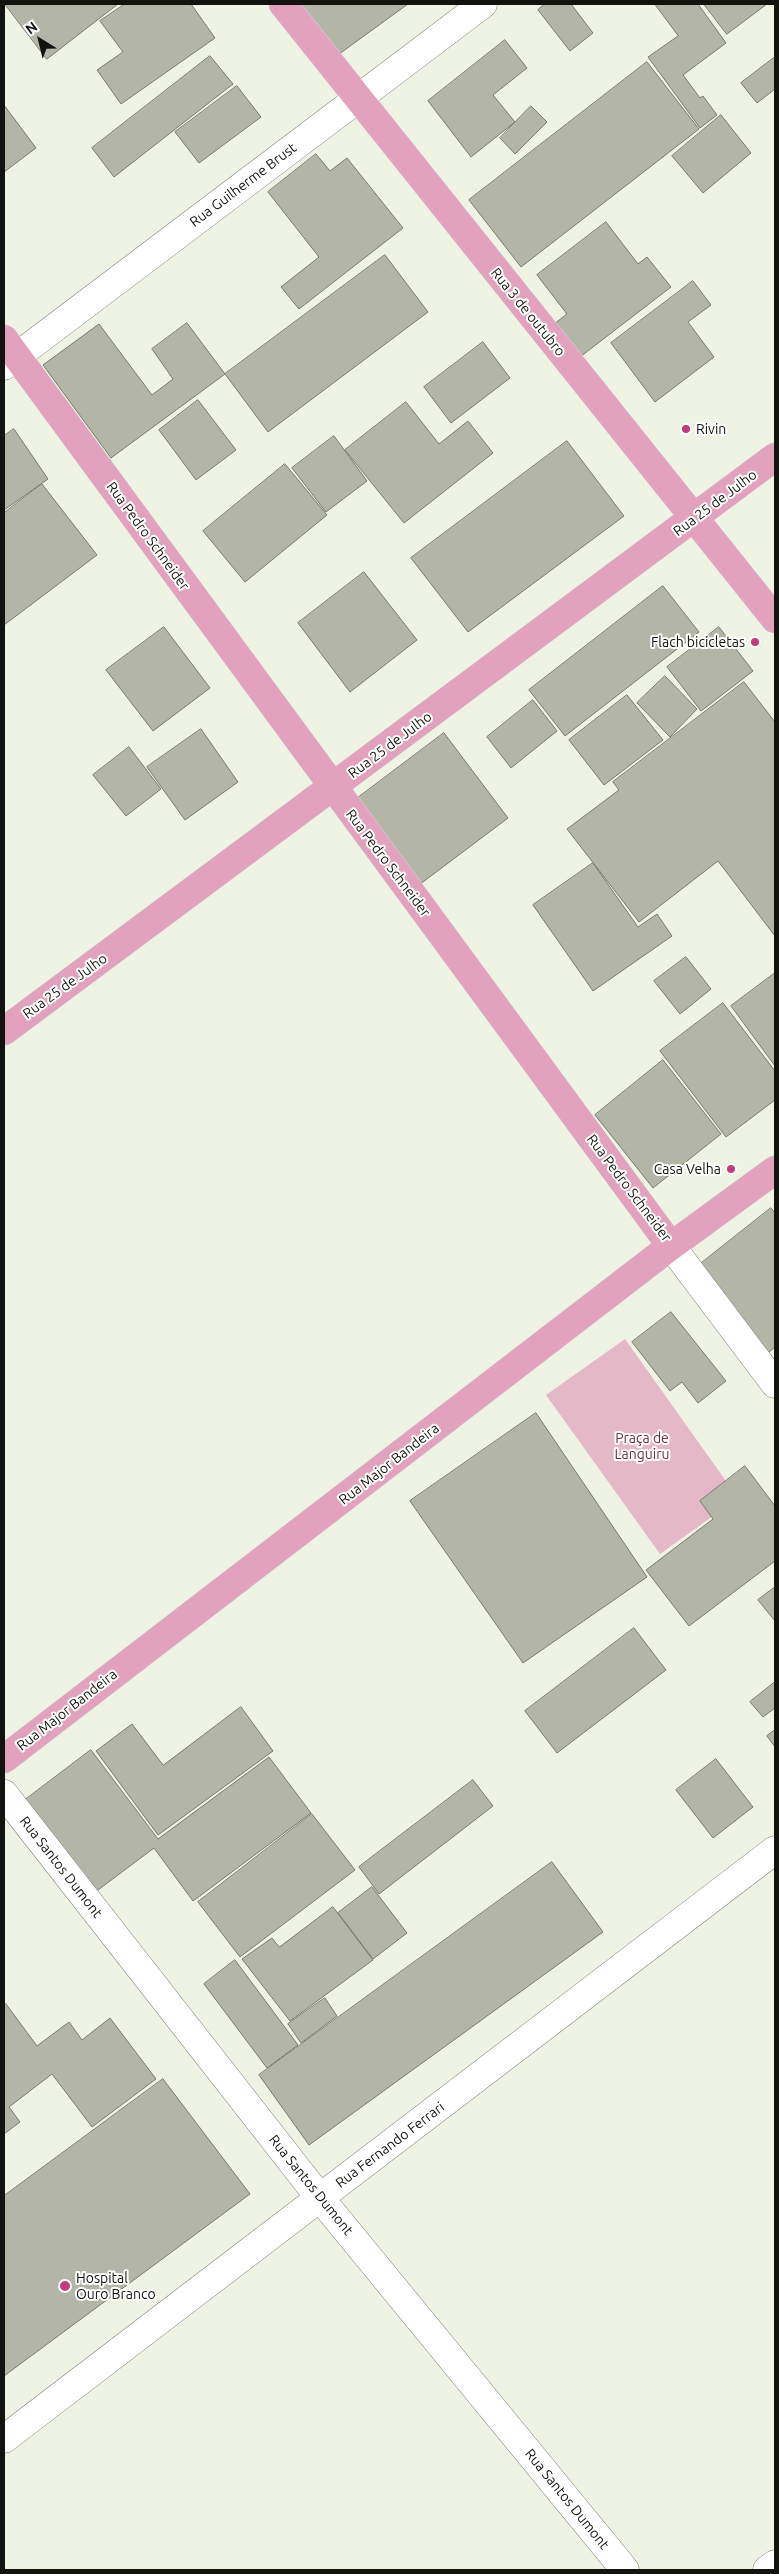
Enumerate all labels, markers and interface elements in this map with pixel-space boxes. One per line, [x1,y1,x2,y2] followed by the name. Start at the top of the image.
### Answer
[15,15,65,65] north arrow
[22,18,40,37] text: N
[186,139,300,231] street label: Rua Guilherme Brust
[487,264,569,360] street label: Rua 3 de outubro
[696,421,726,437] place label: Rivin
[680,423,692,435] marker: Rivin
[670,466,760,540] street label: Rua 25 de Julho
[103,478,193,594] street label: Rua Pedro Schneider
[651,634,745,650] place label: Flach bicicletas
[749,636,761,648] marker: Flach bicicletas
[345,708,435,782] street label: Rua 25 de Julho
[342,806,434,920] street label: Rua Pedro Schneider
[20,950,110,1022] street label: Rua 25 de Julho
[583,1131,675,1245] street label: Rua Pedro Schneider
[654,1161,721,1177] place label: Casa Velha
[725,1163,737,1175] marker: Casa Velha
[336,1420,442,1508] street label: Rua Major Bandeira
[614,1430,670,1462] park label: Praça de Languiru
[14,1666,120,1754] street label: Rua Major Bandeira
[16,1813,106,1921] street label: Rua Santos Dumont
[332,2099,448,2191] street label: Rua Fernando Ferrari
[265,2131,357,2239] street label: Rua Santos Dumont
[76,2270,156,2302] place label: Hospital Ouro Branco
[58,2279,72,2293] marker: Hospital Ouro Branco
[521,2445,613,2553] street label: Rua Santos Dumont

